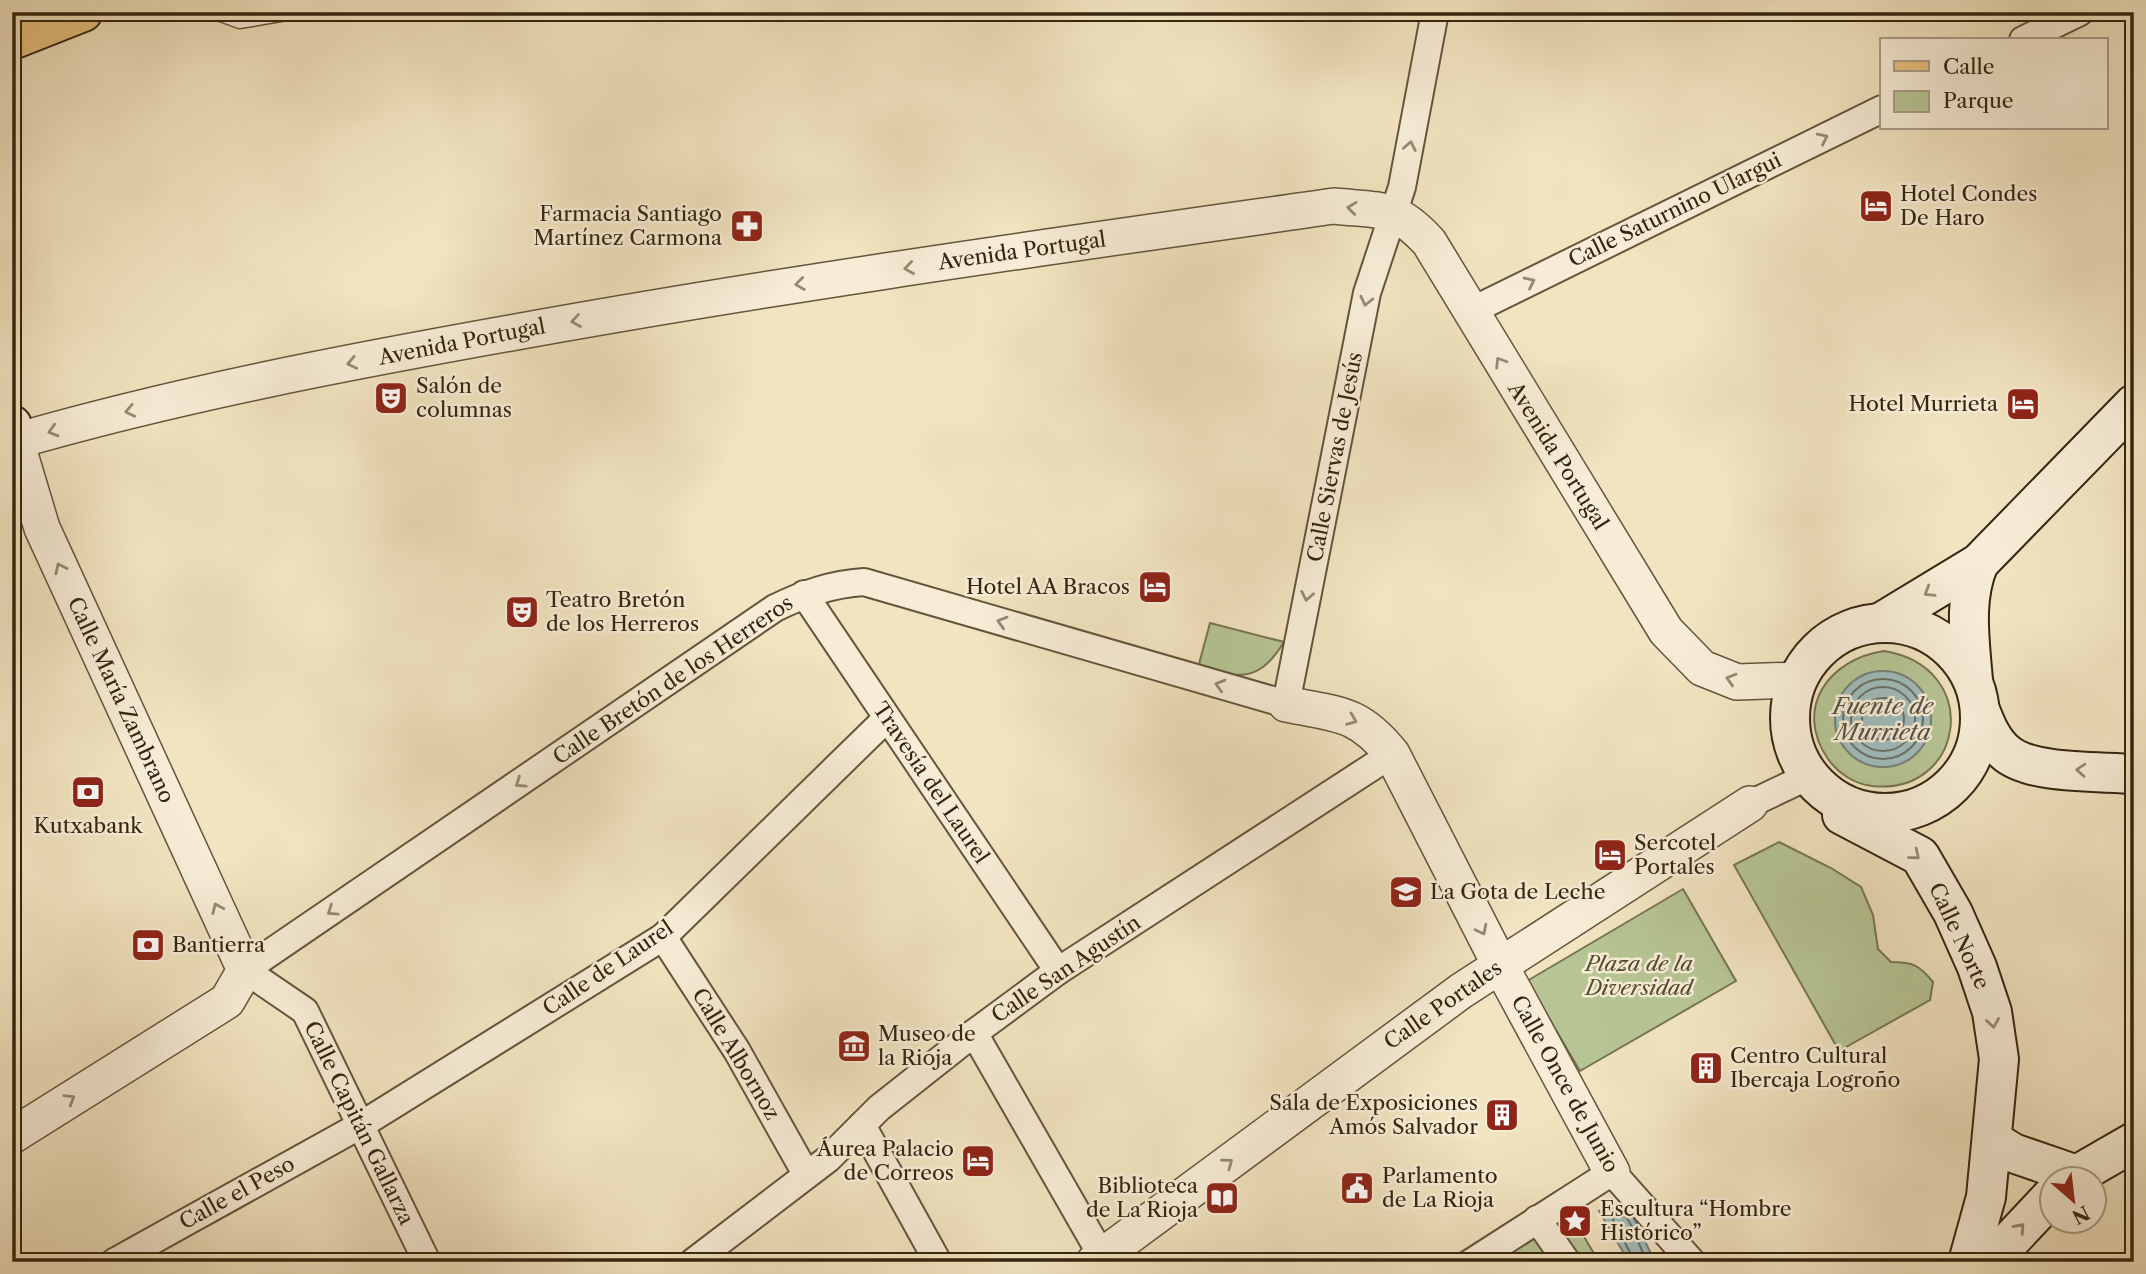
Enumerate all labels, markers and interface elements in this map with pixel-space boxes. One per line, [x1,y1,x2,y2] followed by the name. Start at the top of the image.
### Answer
[1880,38,2108,130] legend
[1943,54,1995,79] text: Calle
[1943,88,2014,113] text: Parque
[1816,133,1828,147] one-way arrow
[1401,140,1416,152] one-way arrow
[1564,147,1785,272] street label: Calle Saturnino Ulargui
[1900,181,2037,230] place label: Hotel Condes De Haro
[1857,187,1895,225] hotel icon: Hotel Condes De Haro
[533,201,723,250] place label: Farmacia Santiago Martínez Carmona
[1346,201,1357,216] one-way arrow
[728,207,766,245] pharmacy icon: Farmacia Santiago Martínez Carmona
[935,226,1107,275] street label: Avenida Portugal
[903,260,915,275] one-way arrow
[794,276,806,291] one-way arrow
[1523,276,1535,290] one-way arrow
[1360,295,1374,307] one-way arrow
[375,313,547,370] street label: Avenida Portugal
[570,313,582,328] one-way arrow
[1302,350,1367,564] street label: Calle Siervas de Jesús
[346,355,358,370] one-way arrow
[1495,356,1508,369] one-way arrow
[416,373,512,422] place label: Salón de columnas
[1502,376,1614,534] street label: Avenida Portugal
[372,379,410,417] theatre icon: Salón de columnas
[2004,385,2042,423] hotel icon: Hotel Murrieta
[1848,391,1999,416] place label: Hotel Murrieta
[124,403,136,417] one-way arrow
[47,422,59,437] one-way arrow
[54,563,68,575] one-way arrow
[1136,568,1174,606] hotel icon: Hotel AA Bracos
[966,574,1130,599] place label: Hotel AA Bracos
[1923,584,1936,597] one-way arrow
[546,587,699,636] place label: Teatro Bretón de los Herreros
[548,590,797,769] street label: Calle Bretón de los Herreros
[1300,590,1315,602] one-way arrow
[63,593,180,807] street label: Calle María Zambrano
[503,593,541,631] theatre icon: Teatro Bretón de los Herreros
[996,616,1008,630] one-way arrow
[1726,672,1738,687] one-way arrow
[1214,679,1226,694] one-way arrow
[1831,692,1934,746] water label: Fuente de Murrieta
[868,697,995,868] street label: Travesía del Laurel
[1345,712,1357,726] one-way arrow
[2075,763,2086,778] one-way arrow
[69,773,107,811] bank icon: Kutxabank
[515,774,528,787] one-way arrow
[33,813,143,838] place label: Kutxabank
[1634,830,1716,879] place label: Sercotel Portales
[1591,836,1629,874] hotel icon: Sercotel Portales
[1907,847,1920,860] one-way arrow
[1387,873,1425,911] school or university icon: La Gota de Leche
[1924,878,1995,993] street label: Calle Norte
[1430,879,1605,904] place label: La Gota de Leche
[211,903,225,915] one-way arrow
[327,903,340,915] one-way arrow
[987,910,1145,1028] street label: Calle San Agustín
[538,915,678,1020] street label: Calle de Laurel
[1474,923,1488,935] one-way arrow
[129,926,167,964] bank icon: Bantierra
[172,932,266,957] place label: Bantierra
[1583,951,1695,1000] park label: Plaza de la Diversidad
[1379,955,1506,1054] street label: Calle Portales
[687,983,786,1124] street label: Calle Albornoz
[1506,991,1625,1177] street label: Calle Once de Junio
[299,1017,420,1229] street label: Calle Capitán Gallarza
[1985,1017,2000,1029] one-way arrow
[878,1021,976,1070] place label: Museo de la Rioja
[835,1027,873,1065] museum icon: Museo de la Rioja
[1730,1043,1900,1092] place label: Centro Cultural Ibercaja Logroño
[1687,1049,1725,1087] building icon: Centro Cultural Ibercaja Logroño
[1269,1090,1478,1139] place label: Sala de Exposiciones Amós Salvador
[62,1095,75,1108] one-way arrow
[1483,1096,1521,1134] building icon: Sala de Exposiciones Amós Salvador
[816,1136,954,1185] place label: Áurea Palacio de Correos
[959,1142,997,1180] hotel icon: Áurea Palacio de Correos
[175,1151,299,1234] street label: Calle el Peso
[1220,1158,1233,1171] one-way arrow
[1382,1163,1498,1212] place label: Parlamento de La Rioja
[2038,1166,2108,1236] north arrow
[1338,1169,1376,1207] public building icon: Parlamento de La Rioja
[1086,1173,1199,1222] place label: Biblioteca de La Rioja
[1203,1179,1241,1217] library icon: Biblioteca de La Rioja
[1600,1196,1791,1245] place label: Escultura “Hombre Histórico”
[2068,1201,2093,1229] text: N
[1556,1202,1594,1240] place icon: Escultura “Hombre Histórico”
[2012,1223,2024,1236] one-way arrow

